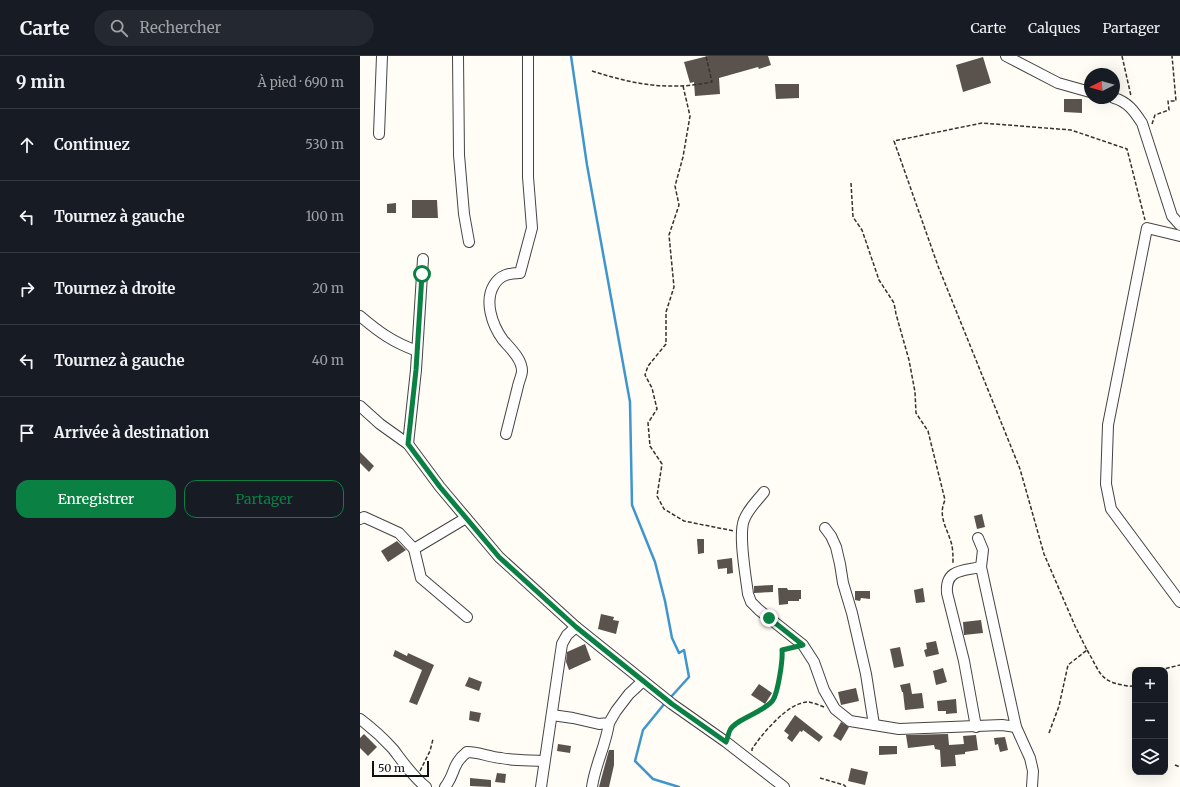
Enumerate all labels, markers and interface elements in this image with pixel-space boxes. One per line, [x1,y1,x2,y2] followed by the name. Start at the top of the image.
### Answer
[94,10,374,46] search box
[20,16,70,40] text: Carte
[108,17,130,39] icon: search
[140,18,221,37] text: Rechercher
[970,19,1006,37] text: Carte
[1028,19,1080,37] text: Calques
[1102,19,1160,37] text: Partager
[1084,68,1120,104] north arrow
[16,71,65,93] text: 9 min
[257,74,344,91] text: À pied · 690 m
[16,134,38,156] icon: ahead
[54,135,130,154] text: Continuez
[305,136,344,153] text: 530 m
[16,206,38,228] icon: left
[54,207,185,226] text: Tournez à gauche
[306,208,344,225] text: 100 m
[413,265,431,283] route start
[16,278,38,300] icon: right
[54,279,175,298] text: Tournez à droite
[312,280,344,297] text: 20 m
[16,350,38,372] icon: left
[54,351,185,370] text: Tournez à gauche
[312,352,344,369] text: 40 m
[16,422,38,444] icon: arrive
[54,423,209,442] text: Arrivée à destination
[16,480,176,518] button: Enregistrer
[184,480,344,518] button: Partager
[760,609,778,627] route end
[1132,667,1168,775] map controls
[1132,667,1168,703] button: +
[1132,703,1168,739] button: −
[1132,739,1168,775] button: layers
[372,759,429,778] scale bar
[378,761,405,775] text: 50 m

